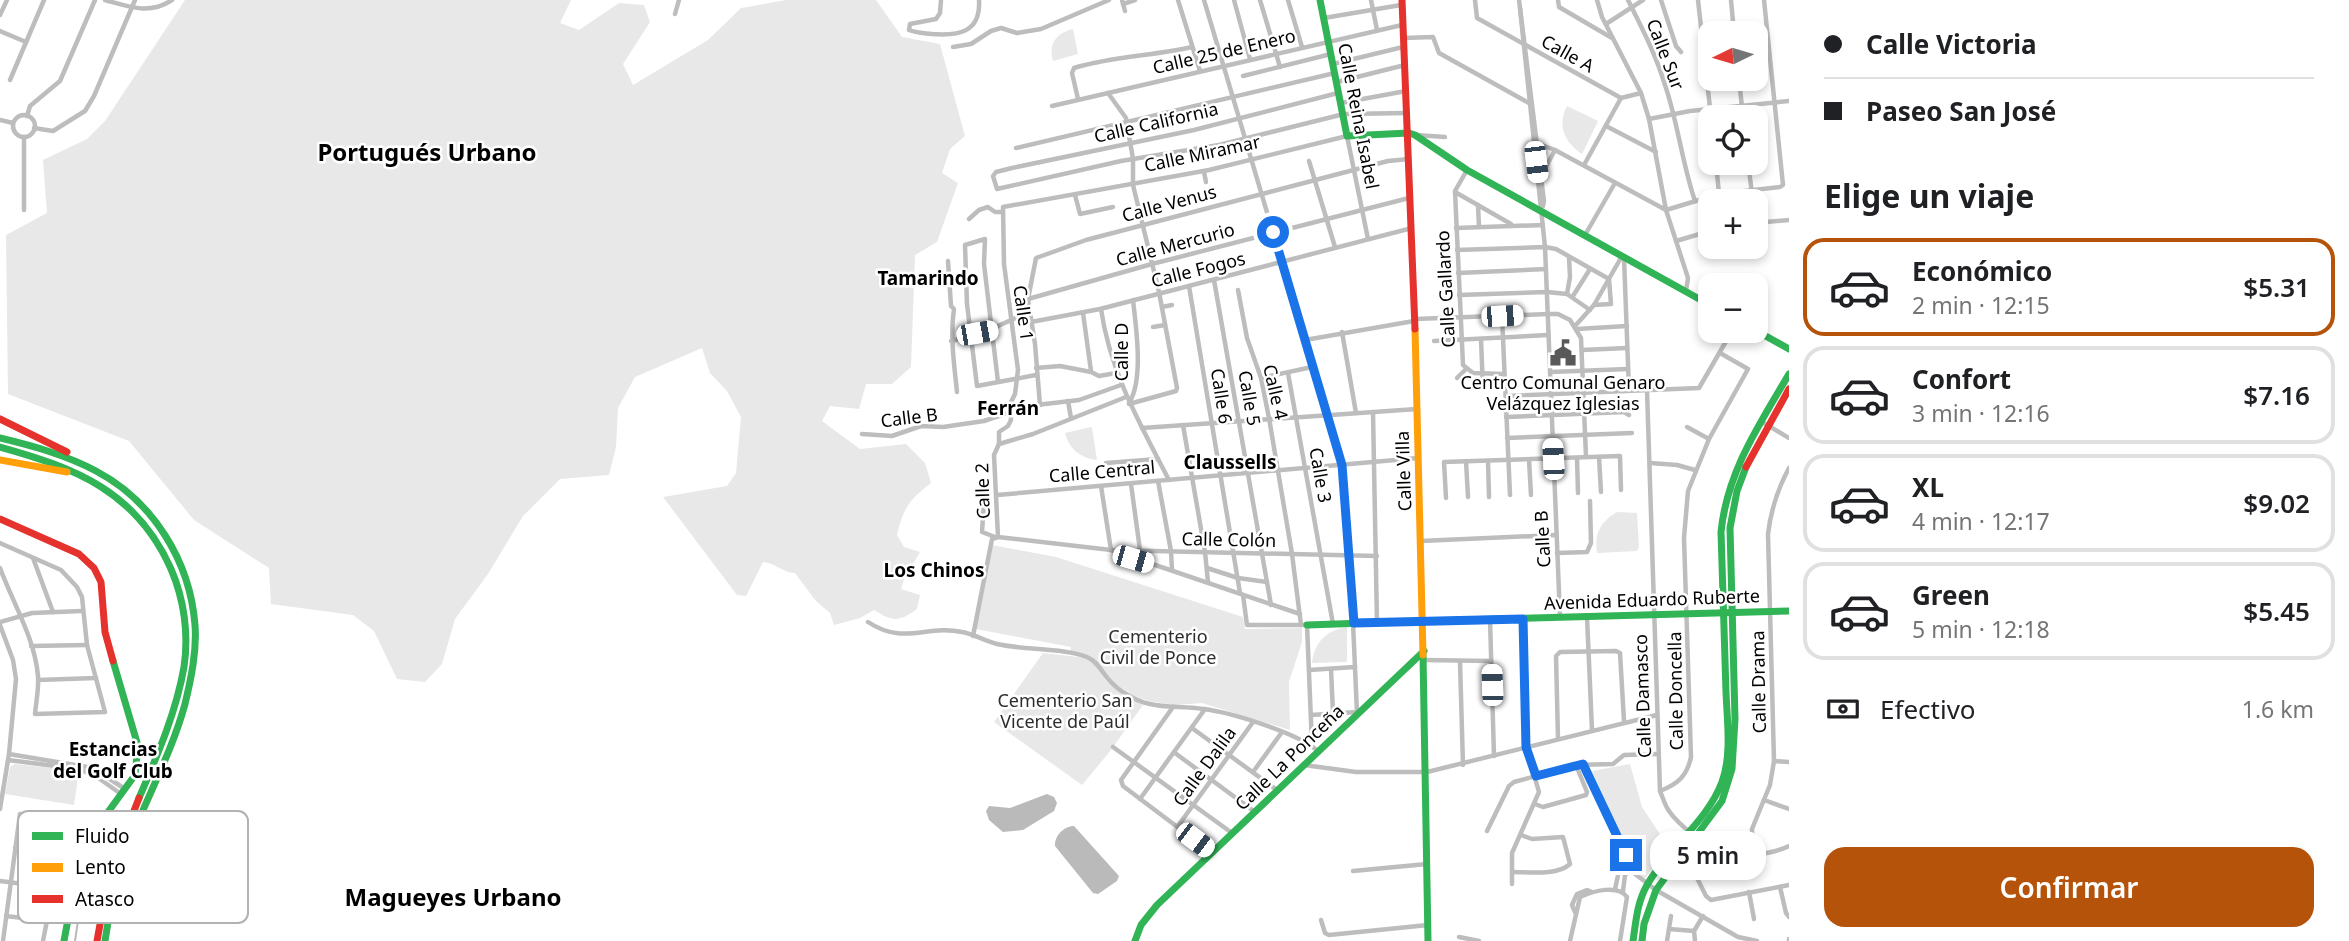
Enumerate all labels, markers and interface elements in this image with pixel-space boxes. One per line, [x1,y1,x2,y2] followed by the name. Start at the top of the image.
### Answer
[1642,15,1691,93] street label: Calle Sur
[1698,21,1768,91] north arrow
[1698,21,1768,343] map controls
[1150,23,1298,79] street label: Calle 25 de Enero
[1866,26,2037,62] text: Calle Victoria
[1537,29,1599,78] street label: Calle A
[1333,41,1385,191] street label: Calle Reina Isabel
[1866,93,2056,129] text: Paseo San José
[1092,96,1220,148] street label: Calle California
[1698,105,1768,175] button: locate
[1142,129,1263,177] street label: Calle Miramar
[317,135,537,168] district label: Portugués Urbano
[1524,140,1549,184] car
[1824,174,2034,217] text: Elige un viaje
[1119,179,1219,227] street label: Calle Venus
[1698,189,1768,259] button: +
[1257,216,1289,248] route start
[1113,217,1237,271] street label: Calle Mercurio
[1430,230,1460,348] street label: Calle Gallardo
[1148,246,1248,292] street label: Calle Fogos
[1912,253,2052,289] text: Económico
[1828,256,1891,319] icon: car
[877,265,979,291] district label: Tamarindo
[2243,269,2310,305] text: $5.31
[1698,273,1768,343] button: −
[1008,284,1040,342] street label: Calle 1
[1912,289,2050,321] text: 2 min · 12:15
[1481,304,1524,328] car
[955,319,1000,347] car
[1109,323,1133,381] street label: Calle D
[1548,338,1578,368] public building icon: Centro Comunal Genaro Velázquez Iglesias
[1912,361,2011,397] text: Confort
[1258,362,1294,422] street label: Calle 4
[1828,364,1891,427] icon: car
[1206,367,1238,425] street label: Calle 6
[1233,368,1267,428] street label: Calle 5
[1460,370,1666,415] place label: Centro Comunal Genaro Velázquez Iglesias
[2243,377,2310,413] text: $7.16
[977,395,1039,421] district label: Ferrán
[1912,397,2050,429] text: 3 min · 12:16
[879,402,939,432] street label: Calle B
[1390,430,1416,512] street label: Calle Villa
[1542,437,1565,481] car
[1304,445,1338,505] street label: Calle 3
[1184,449,1276,475] district label: Claussells
[1048,454,1156,488] street label: Calle Central
[969,463,995,519] street label: Calle 2
[1912,469,1944,505] text: XL
[1828,472,1891,535] icon: car
[2243,485,2310,521] text: $9.02
[1912,505,2050,537] text: 4 min · 12:17
[1529,510,1555,568] street label: Calle B
[1182,526,1276,552] street label: Calle Colón
[1110,543,1157,575] car
[884,557,984,583] district label: Los Chinos
[1912,577,1990,613] text: Green
[1828,580,1891,643] icon: car
[1544,583,1760,615] street label: Avenida Eduardo Ruberte
[2243,593,2310,629] text: $5.45
[1912,613,2050,645] text: 5 min · 12:18
[1100,624,1216,669] park label: Cementerio Civil de Ponce
[1745,630,1771,734] street label: Calle Drama
[1662,631,1688,751] street label: Calle Doncella
[1628,634,1656,758] street label: Calle Damasco
[1481,664,1504,706] car
[997,688,1133,733] park label: Cementerio San Vicente de Paúl
[1824,690,1862,728] icon: cash
[1880,691,1976,727] text: Efectivo
[2242,693,2314,725] text: 1.6 km
[1229,699,1349,815] street label: Calle La Ponceña
[1167,721,1241,811] street label: Calle Dalila
[53,736,173,784] district label: Estancias del Golf Club
[18,811,248,923] legend
[1172,819,1219,861] car
[75,823,130,849] text: Fluido
[1650,830,1766,880] callout: 5 min
[1610,839,1642,871] route end
[1677,839,1739,871] text: 5 min
[1824,847,2314,927] button: Confirmar
[75,854,126,880] text: Lento
[345,880,561,913] district label: Magueyes Urbano
[75,886,134,912] text: Atasco

